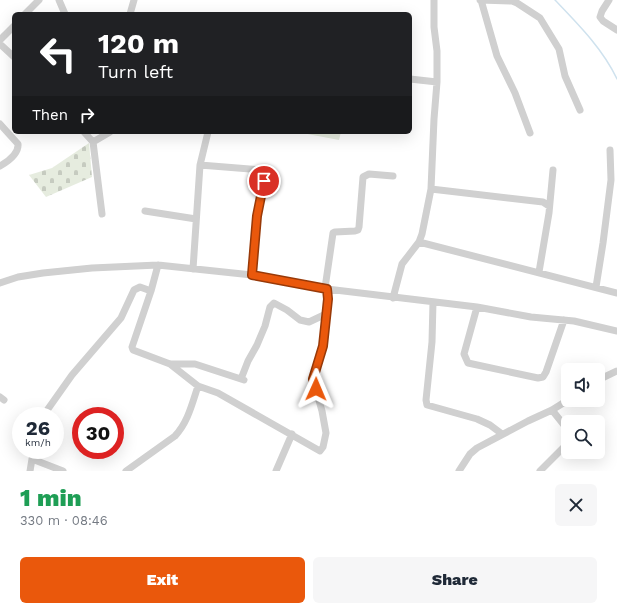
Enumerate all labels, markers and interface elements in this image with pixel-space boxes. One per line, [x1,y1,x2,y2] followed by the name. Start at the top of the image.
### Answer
[98,27,179,60] text: 120 m
[32,28,84,80] icon: left
[98,61,173,82] text: Turn left
[76,104,98,126] icon: right
[32,106,68,124] text: Then
[247,164,281,198] pin
[253,170,275,192] icon: arrive
[561,363,605,459] map controls
[561,363,605,407] button: sound
[295,368,337,410] position arrow
[72,407,124,459] speed limit sign: 30
[561,415,605,459] button: search
[26,416,50,440] text: 26
[25,437,51,448] text: km/h
[20,484,82,512] text: 1 min
[555,484,597,526] button: close
[20,513,108,528] text: 330 m · 08:46
[20,557,305,603] button: Exit
[313,557,597,603] button: Share

